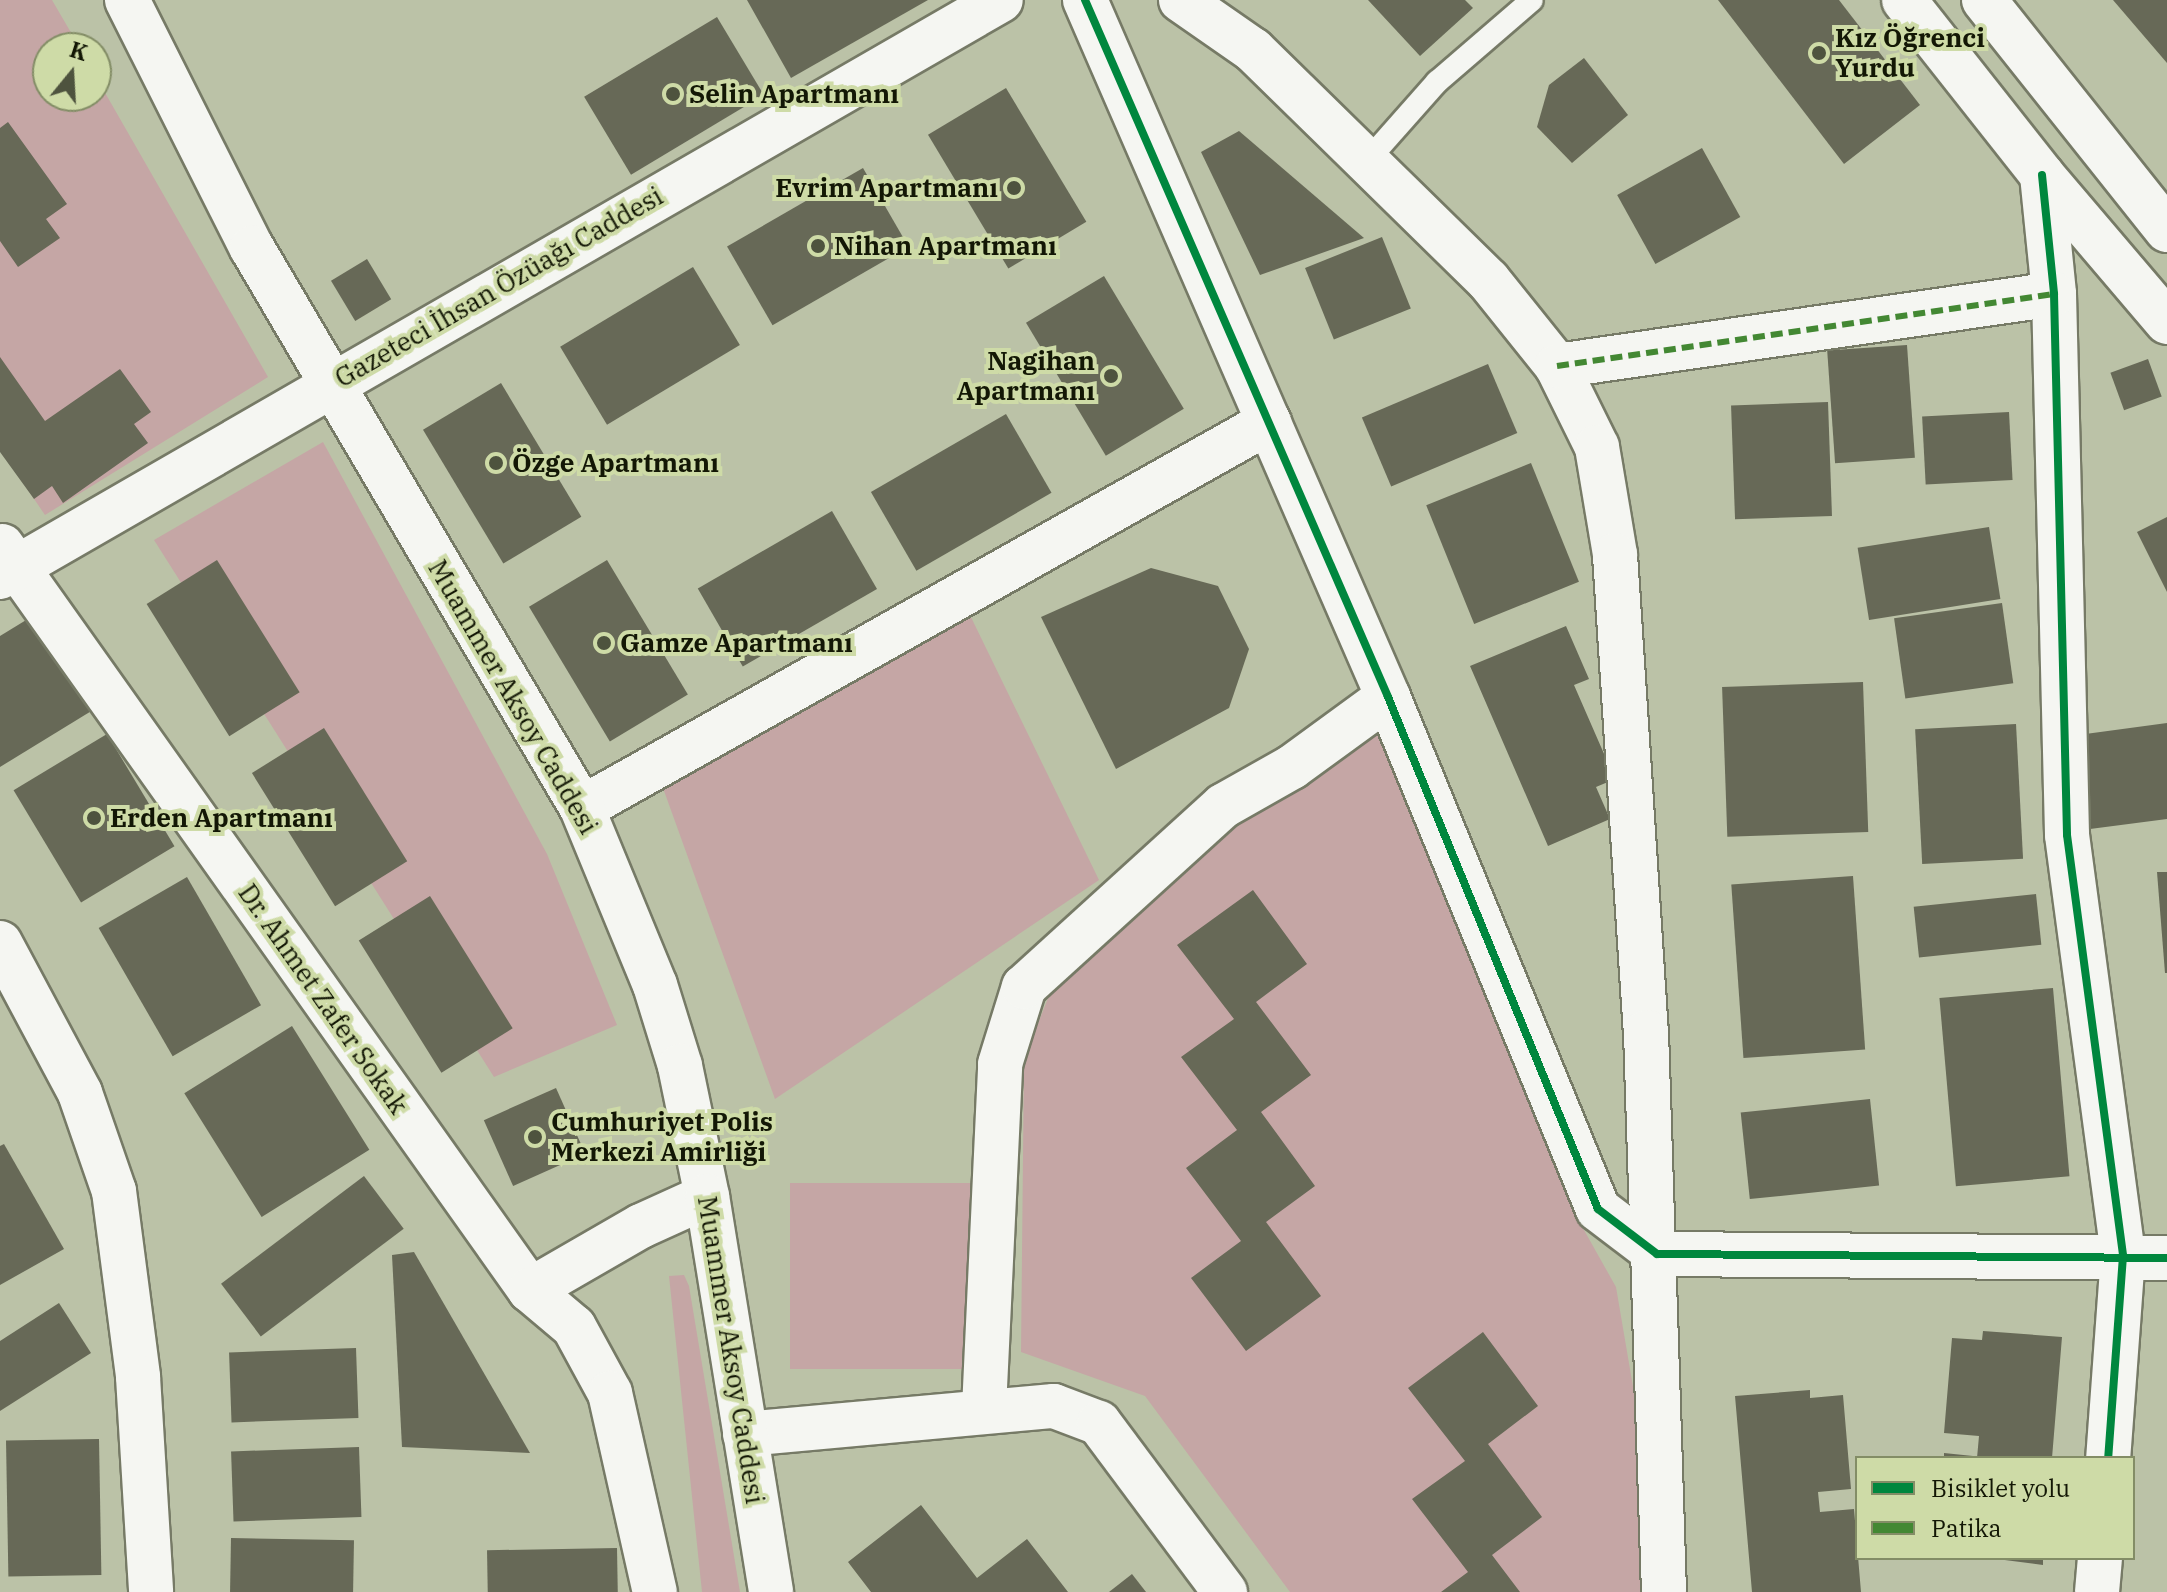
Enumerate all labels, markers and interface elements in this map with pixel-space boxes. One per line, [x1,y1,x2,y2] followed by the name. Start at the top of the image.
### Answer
[1835,22,1985,84] place label: Kız Öğrenci Yurdu
[32,32,112,112] north arrow
[66,34,91,67] text: K
[1810,44,1828,62] marker: Kız Öğrenci Yurdu
[689,78,899,110] place label: Selin Apartmanı
[664,85,682,103] marker: Selin Apartmanı
[775,172,998,204] place label: Evrim Apartmanı
[1005,179,1023,197] marker: Evrim Apartmanı
[330,180,668,394] street label: Gazeteci İhsan Özüağı Caddesi
[834,230,1057,262] place label: Nihan Apartmanı
[809,237,827,255] marker: Nihan Apartmanı
[957,345,1095,406] place label: Nagihan Apartmanı
[1102,367,1120,385] marker: Nagihan Apartmanı
[512,447,719,479] place label: Özge Apartmanı
[487,454,505,472] marker: Özge Apartmanı
[422,554,604,840] street label: Muammer Aksoy Caddesi
[620,627,853,659] place label: Gamze Apartmanı
[595,634,613,652] marker: Gamze Apartmanı
[110,802,333,834] place label: Erden Apartmanı
[85,809,103,827] marker: Erden Apartmanı
[232,878,414,1120] street label: Dr. Ahmet Zafer Sokak
[551,1106,773,1168] place label: Cumhuriyet Polis Merkezi Amirliği
[526,1128,544,1146] marker: Cumhuriyet Polis Merkezi Amirliği
[691,1194,771,1506] street label: Muammer Aksoy Caddesi
[1855,1456,2135,1560] legend
[1931,1472,2070,1504] text: Bisiklet yolu
[1931,1512,2002,1544] text: Patika

